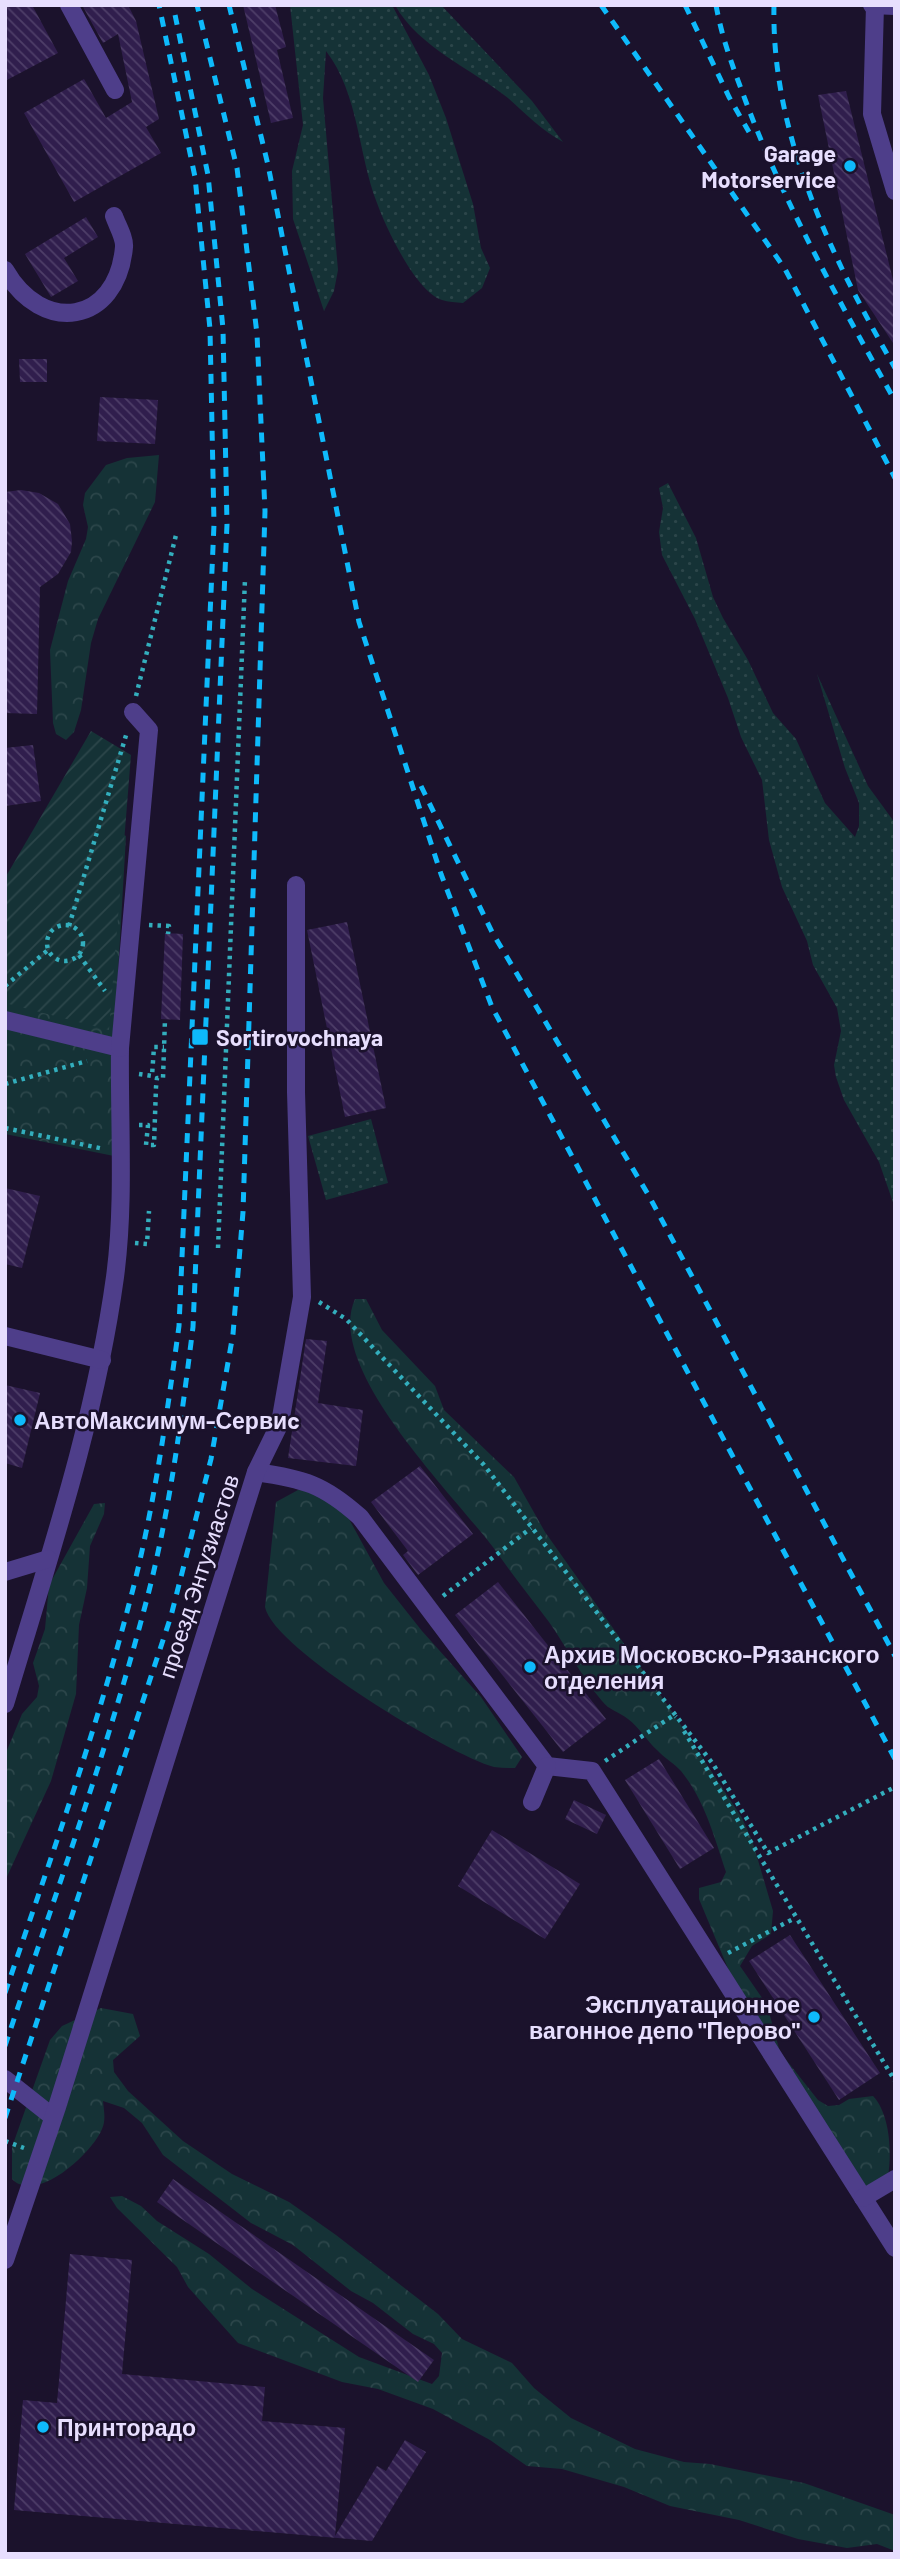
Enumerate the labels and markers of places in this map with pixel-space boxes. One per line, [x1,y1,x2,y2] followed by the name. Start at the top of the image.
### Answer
[701,139,836,193] place label: Garage Motorservice
[842,158,858,174] marker: Garage Motorservice
[216,1023,383,1051] place label: Sortirovochnaya
[190,1027,210,1047] marker: Sortirovochnaya
[34,1406,300,1434] place label: АвтоМаксимум-Сервиc
[12,1412,28,1428] marker: АвтоМаксимум-Сервиc
[544,1640,880,1694] place label: Архив Московско-Рязанского отделения
[522,1659,538,1675] marker: Архив Московско-Рязанского отделения
[529,1990,800,2044] place label: Эксплуатационное вагонное депо "Перово"
[806,2009,822,2025] marker: Эксплуатационное вагонное депо "Перово"
[57,2413,196,2441] place label: Принторадо
[35,2419,51,2435] marker: Принторадо

